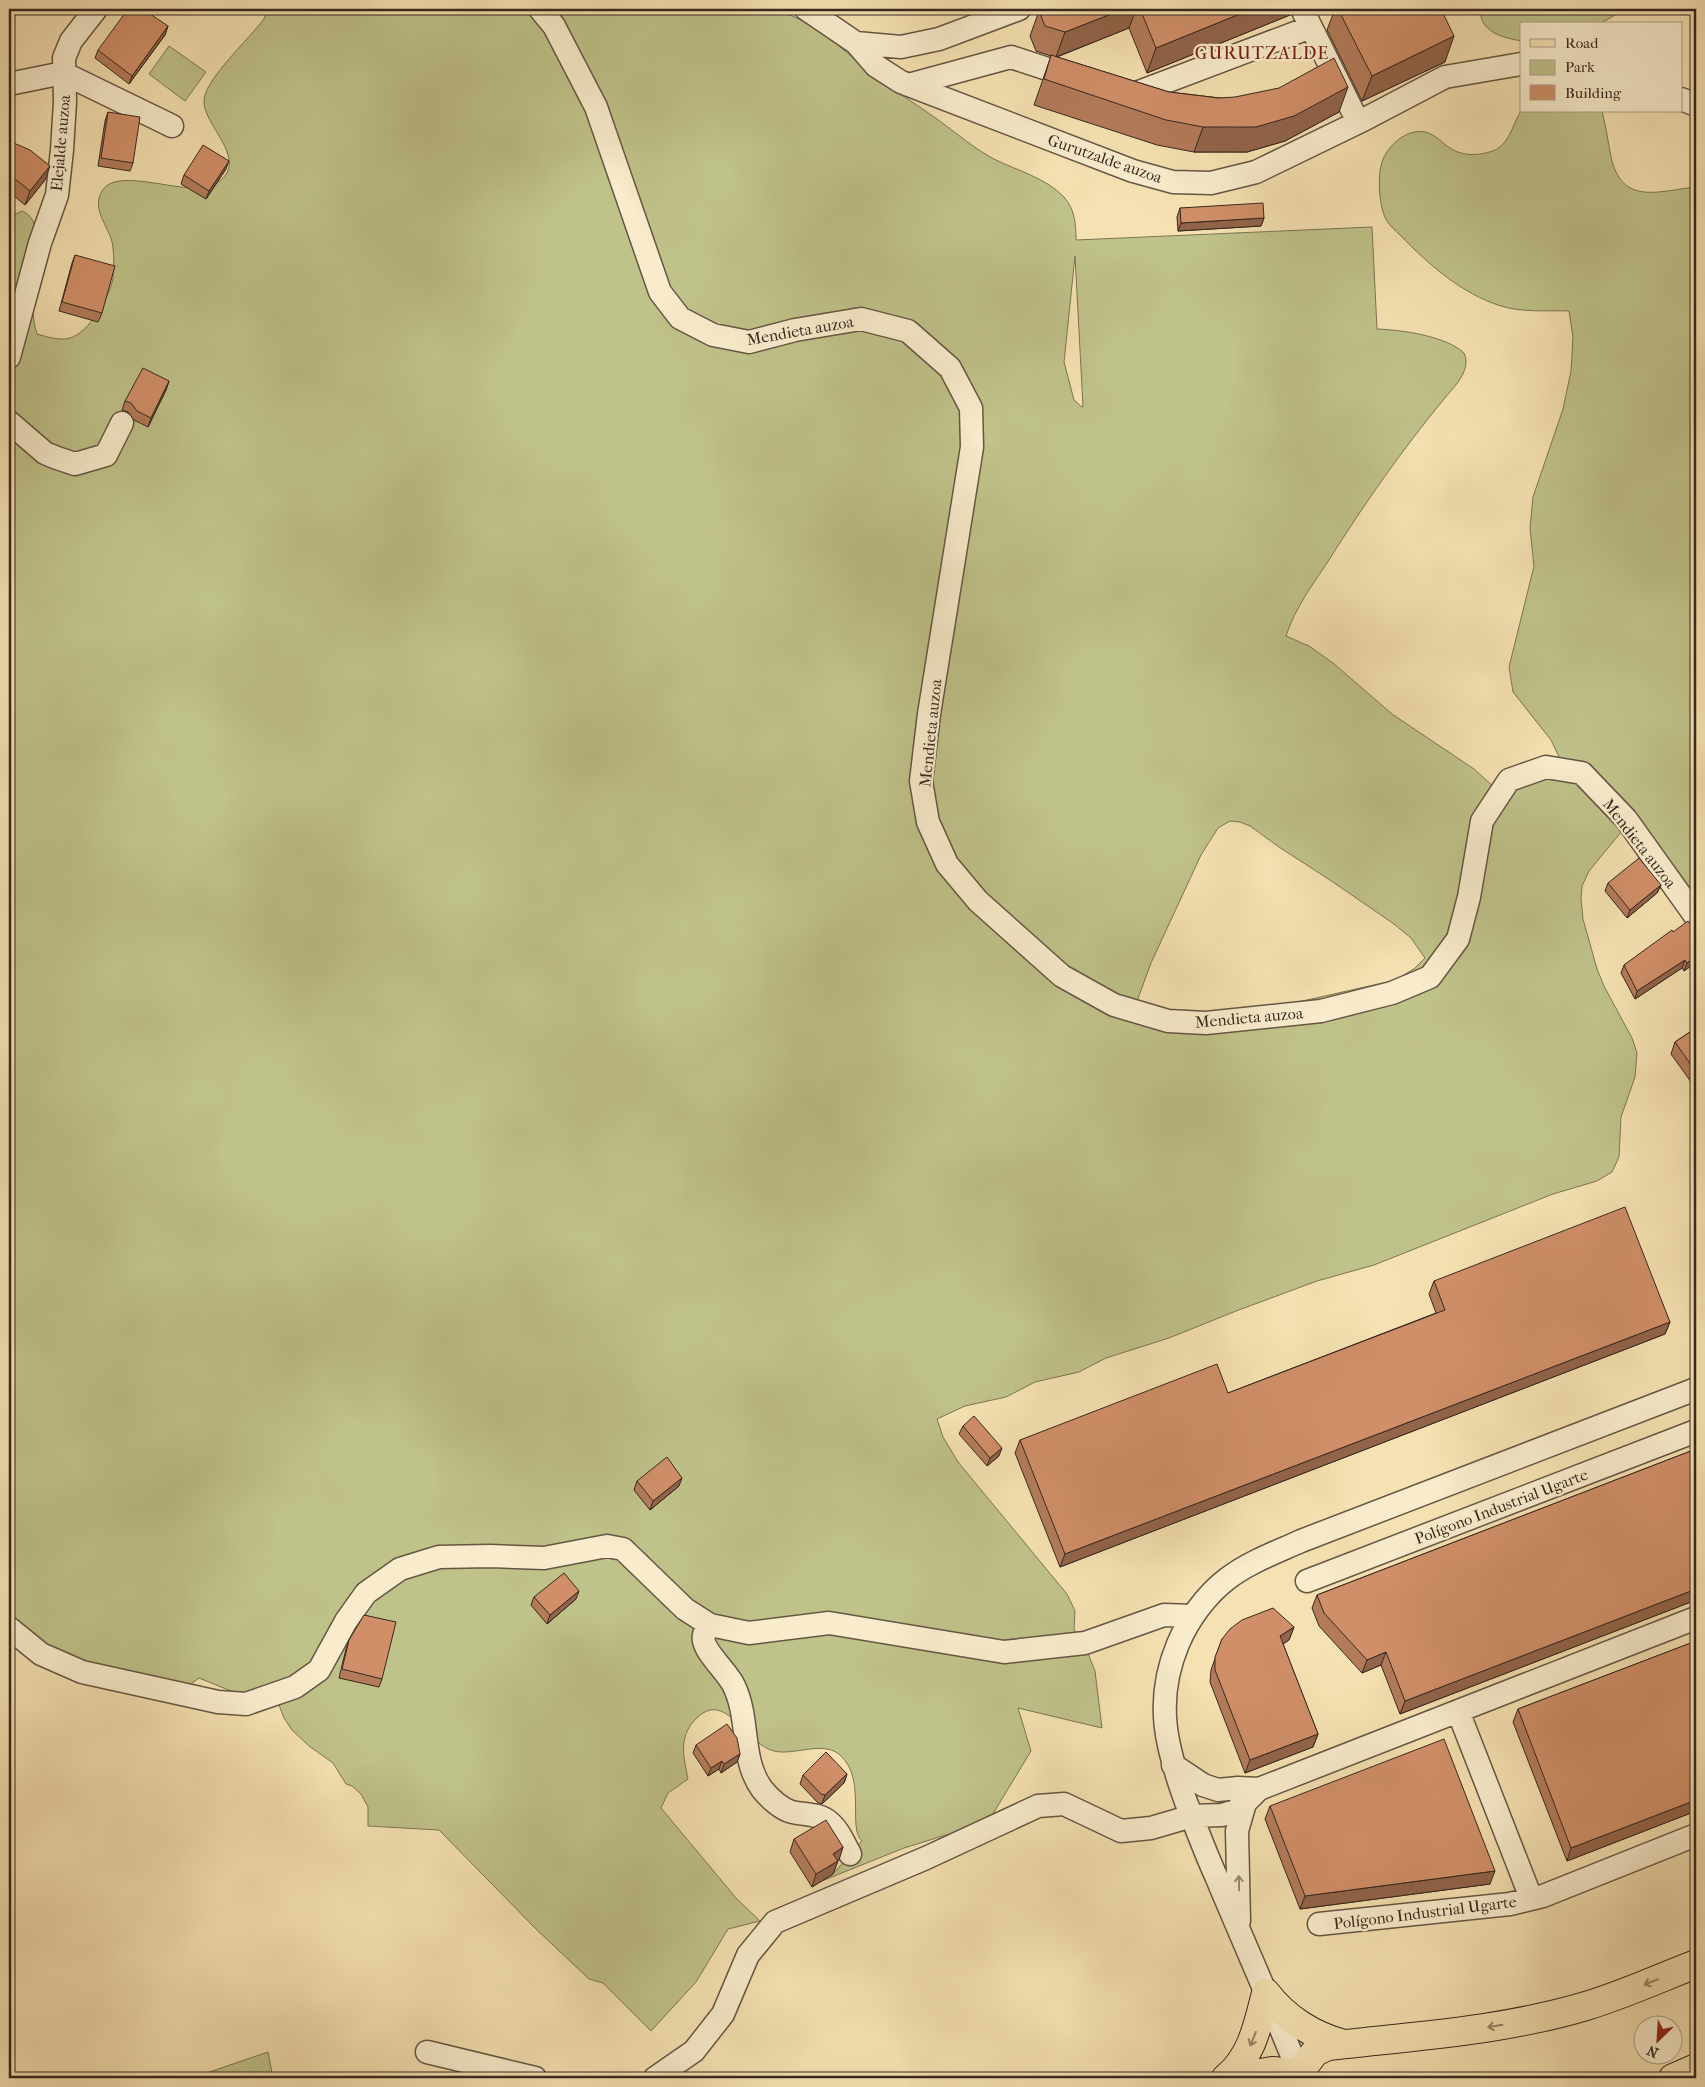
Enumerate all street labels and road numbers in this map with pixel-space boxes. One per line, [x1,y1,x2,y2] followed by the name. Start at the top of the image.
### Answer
[47,93,74,192] street label: Elejalde auzoa
[1045,130,1165,187] street label: Gurutzalde auzoa
[745,312,856,349] street label: Mendieta auzoa
[915,678,946,788] street label: Mendieta auzoa
[1599,795,1681,892] street label: Mendieta auzoa
[1194,1003,1304,1032] street label: Mendieta auzoa
[1412,1465,1591,1548] street label: Polígono Industrial Ugarte
[1333,1892,1518,1933] street label: Polígono Industrial Ugarte

